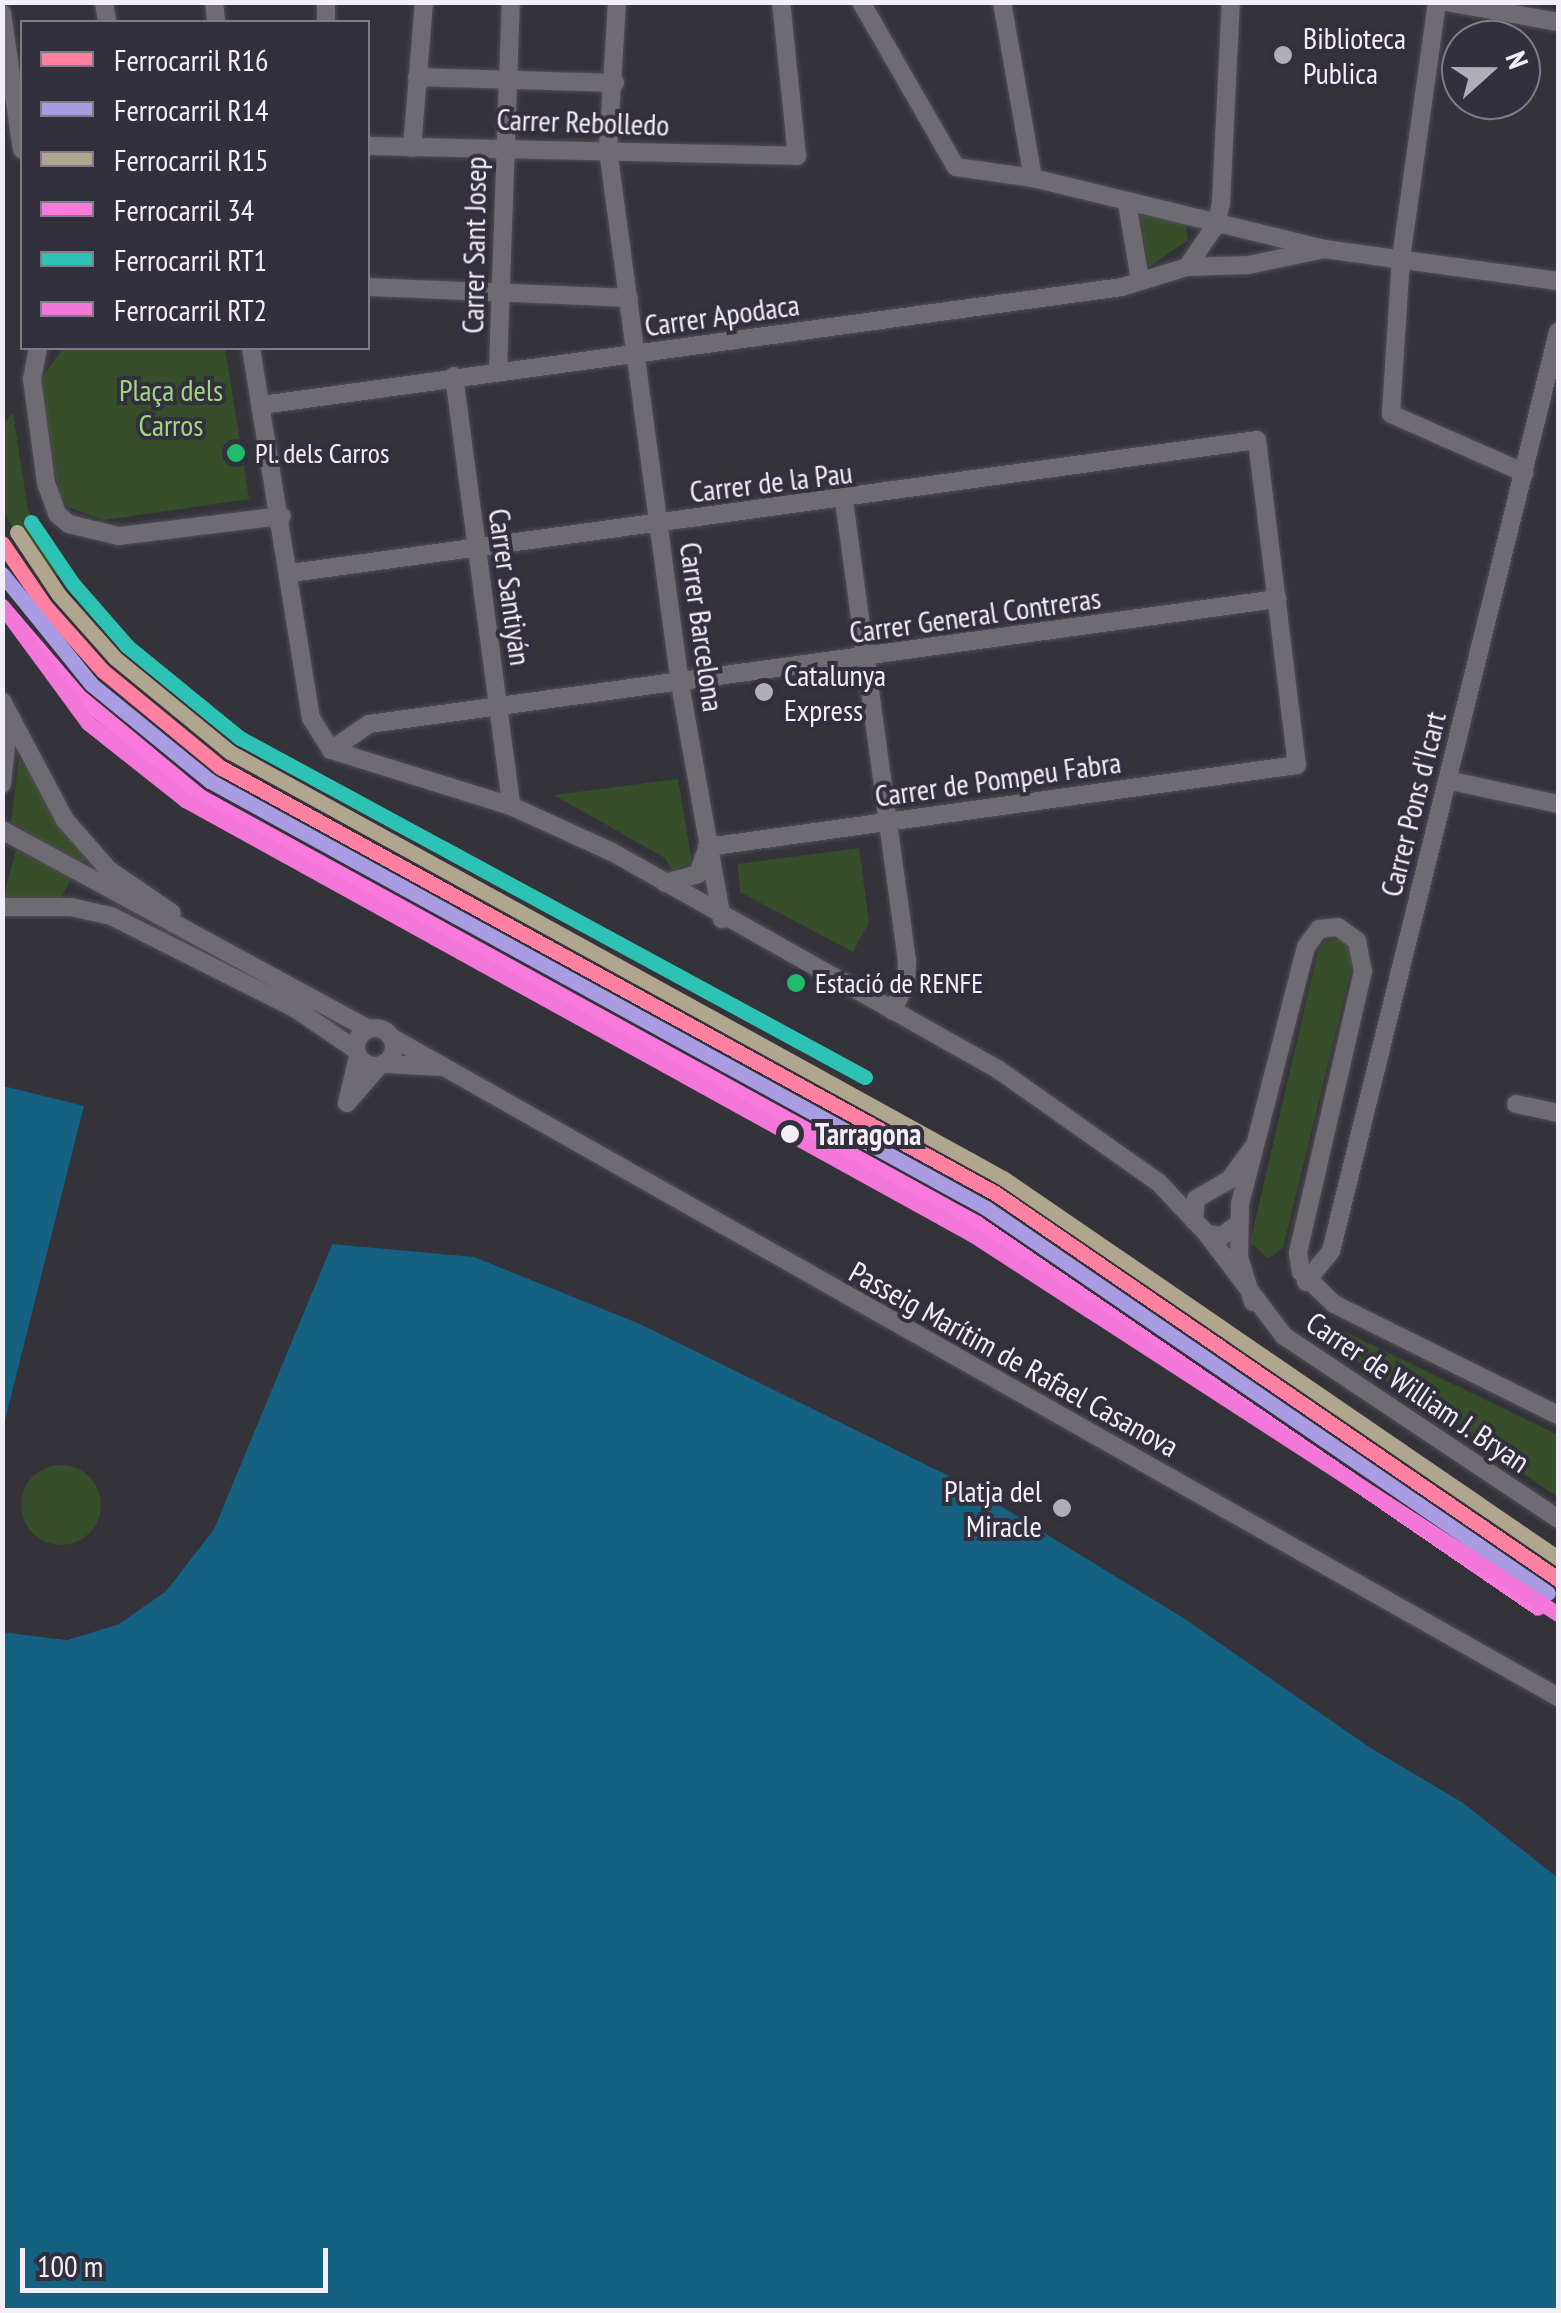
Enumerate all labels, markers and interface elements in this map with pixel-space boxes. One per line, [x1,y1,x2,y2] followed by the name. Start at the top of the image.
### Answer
[20,20,370,350] legend
[1303,20,1406,90] place label: Biblioteca Publica
[1441,20,1541,120] north arrow
[114,40,269,79] text: Ferrocarril R16
[1272,44,1294,66] marker: Biblioteca Publica
[1498,46,1538,73] text: N
[114,90,269,129] text: Ferrocarril R14
[496,101,670,143] street label: Carrer Rebolledo
[114,140,269,179] text: Ferrocarril R15
[454,156,494,334] street label: Carrer Sant Josep
[114,190,254,229] text: Ferrocarril 34
[114,240,267,279] text: Ferrocarril RT1
[642,286,802,344] street label: Carrer Apodaca
[114,290,267,329] text: Ferrocarril RT2
[119,372,223,442] park label: Plaça dels Carros
[255,436,391,470] place label: Pl. dels Carros
[226,443,246,463] marker: Pl. dels Carros
[688,454,854,510] street label: Carrer de la Pau
[481,506,539,668] street label: Carrer Santiyán
[672,540,732,714] street label: Carrer Barcelona
[847,580,1103,650] street label: Carrer General Contreras
[784,657,886,728] place label: Catalunya Express
[753,681,775,703] marker: Catalunya Express
[1373,708,1453,900] street label: Carrer Pons d'Icart
[873,744,1123,814] street label: Carrer de Pompeu Fabra
[815,966,983,1000] place label: Estació de RENFE
[786,973,806,993] marker: Estació de RENFE
[815,1116,921,1152] place label: Tarragona
[774,1118,806,1150] marker: Tarragona
[843,1254,1185,1464] street label: Passeig Marítim de Rafael Casanova
[1299,1303,1537,1481] street label: Carrer de William J. Bryan
[944,1473,1042,1544] place label: Platja del Miracle
[1051,1497,1073,1519] marker: Platja del Miracle
[25,2228,332,2290] scale bar
[37,2246,103,2285] text: 100 m

